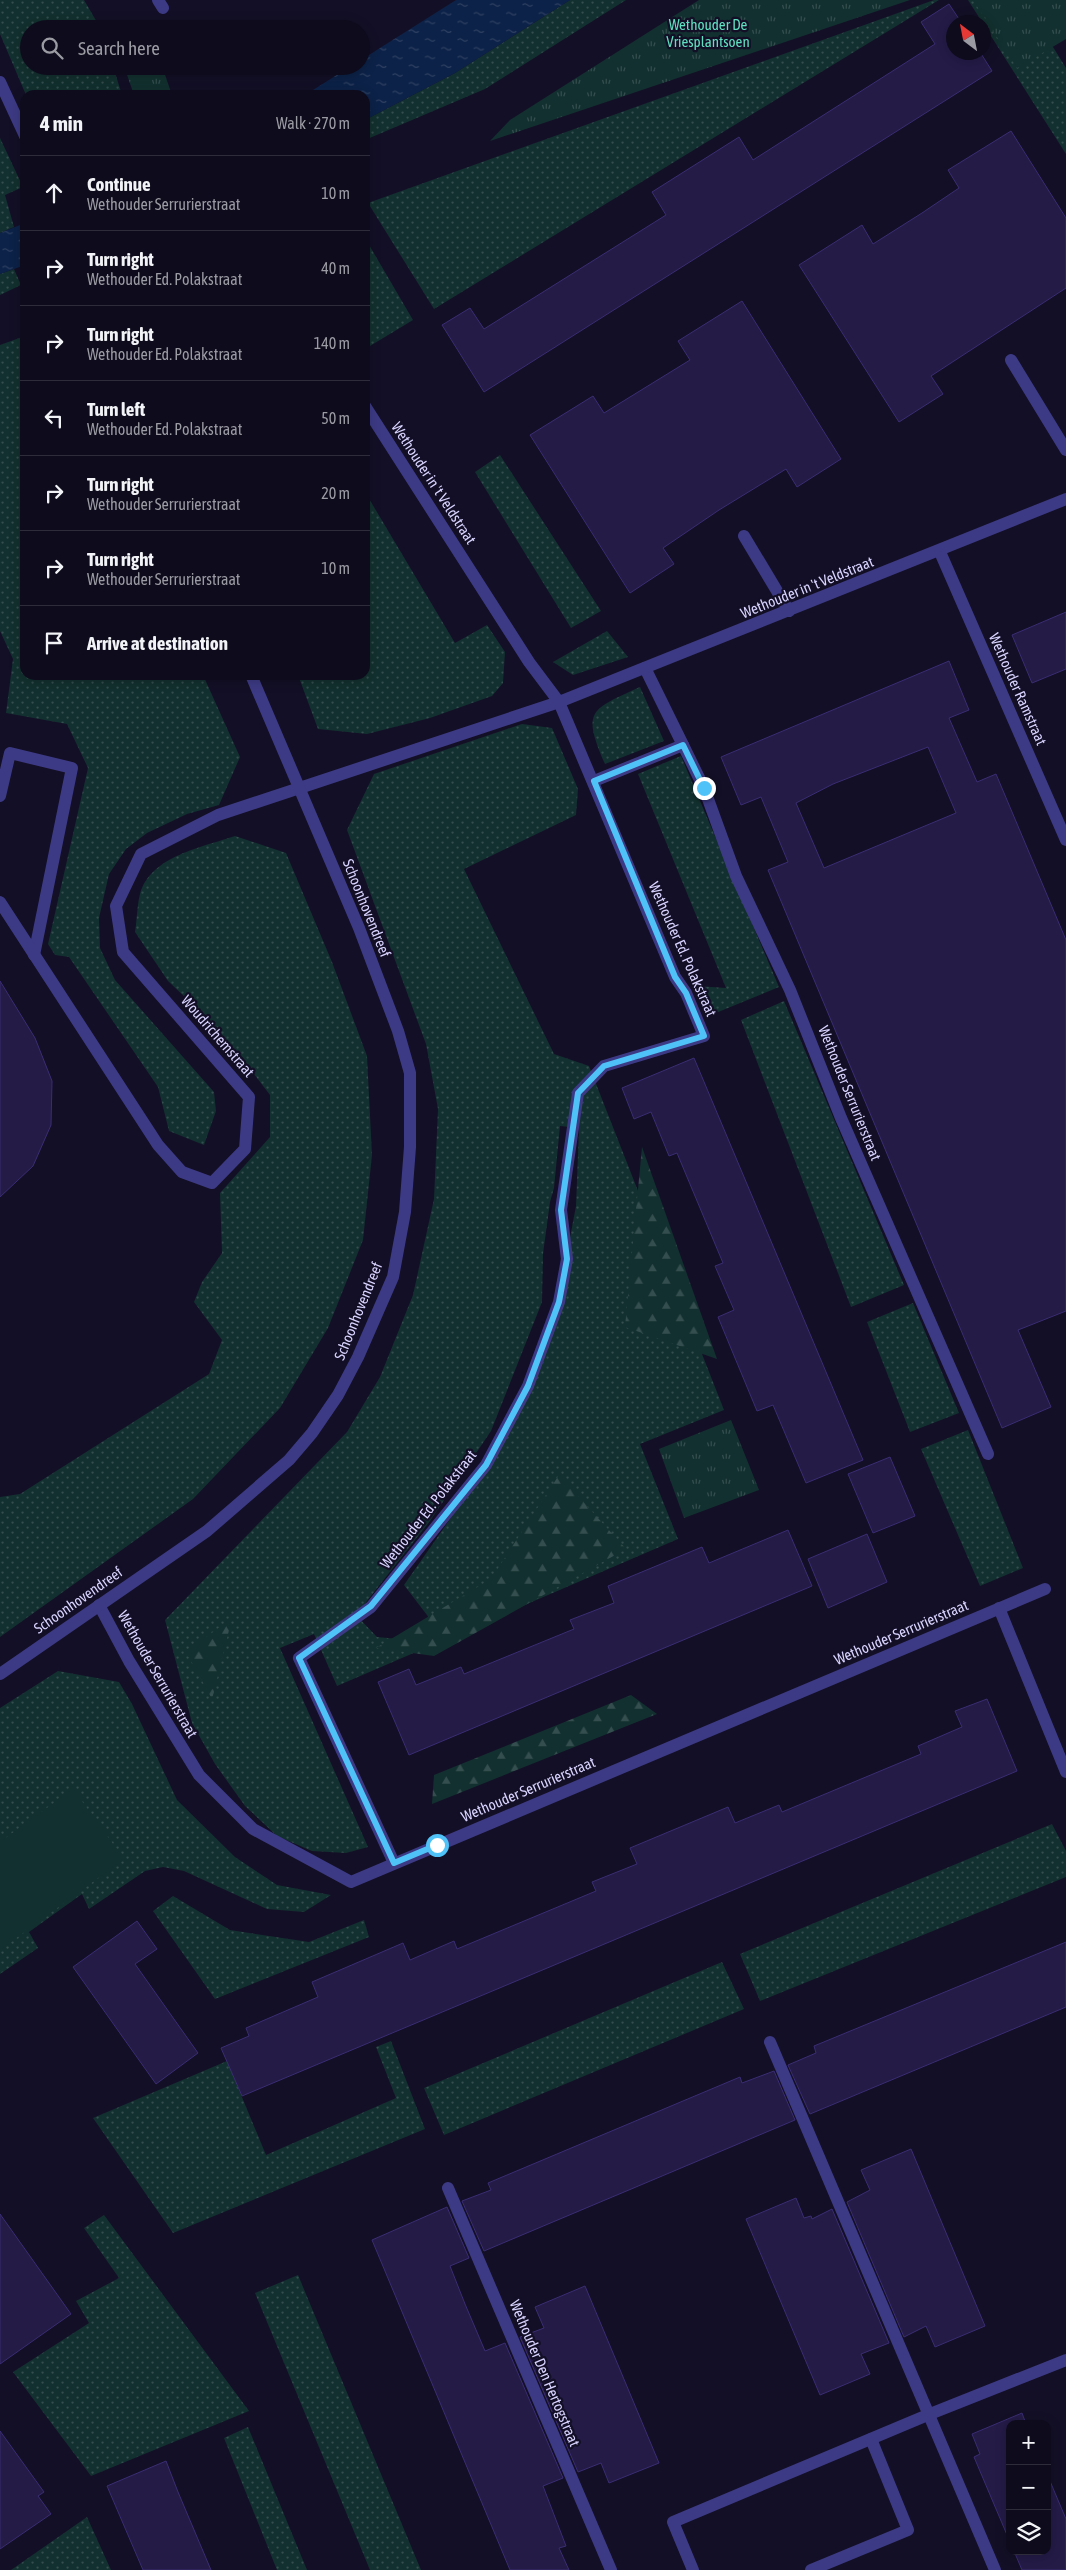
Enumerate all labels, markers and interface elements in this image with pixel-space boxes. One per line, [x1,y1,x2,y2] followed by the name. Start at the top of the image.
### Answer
[946,15,991,60] north arrow
[666,16,750,50] park label: Wethouder De Vriesplantsoen
[20,20,370,75] search box
[38,34,66,62] icon: search
[78,37,160,59] text: Search here
[40,111,83,135] text: 4 min
[276,114,350,132] text: Walk · 270 m
[87,173,151,195] text: Continue
[40,179,68,207] icon: ahead
[321,184,350,202] text: 10 m
[87,195,240,213] text: Wethouder Serrurierstraat
[87,248,154,270] text: Turn right
[40,254,68,282] icon: right
[321,259,350,277] text: 40 m
[87,270,242,288] text: Wethouder Ed. Polakstraat
[87,323,154,345] text: Turn right
[40,329,68,357] icon: right
[314,334,350,352] text: 140 m
[87,345,242,363] text: Wethouder Ed. Polakstraat
[87,398,145,420] text: Turn left
[40,404,68,432] icon: left
[321,409,350,427] text: 50 m
[388,419,480,547] street label: Wethouder in 't Veldstraat
[87,420,242,438] text: Wethouder Ed. Polakstraat
[87,473,154,495] text: Turn right
[40,479,68,507] icon: right
[321,484,350,502] text: 20 m
[87,495,240,513] text: Wethouder Serrurierstraat
[87,548,154,570] text: Turn right
[738,553,876,621] street label: Wethouder in 't Veldstraat
[40,554,68,582] icon: right
[321,559,350,577] text: 10 m
[87,570,240,588] text: Wethouder Serrurierstraat
[40,629,68,657] icon: arrive
[986,630,1050,748] street label: Wethouder Ramstraat
[87,632,228,654] text: Arrive at destination
[693,777,716,800] route end
[340,857,394,959] street label: Schoonhovendreef
[646,879,720,1019] street label: Wethouder Ed. Polakstraat
[178,992,258,1080] street label: Woudrichemstraat
[815,1023,885,1163] street label: Wethouder Serrurierstraat
[331,1260,385,1362] street label: Schoonhovendreef
[376,1446,480,1572] street label: Wethouder Ed. Polakstraat
[31,1563,125,1637] street label: Schoonhovendreef
[831,1596,971,1668] street label: Wethouder Serrurierstraat
[115,1607,201,1741] street label: Wethouder Serrurierstraat
[458,1753,598,1825] street label: Wethouder Serrurierstraat
[426,1834,449,1857] route start
[506,2297,584,2449] street label: Wethouder Den Hertogstraat
[1006,2420,1051,2555] map controls
[1006,2420,1051,2465] button: +
[1006,2465,1051,2510] button: −
[1006,2510,1051,2555] button: layers

